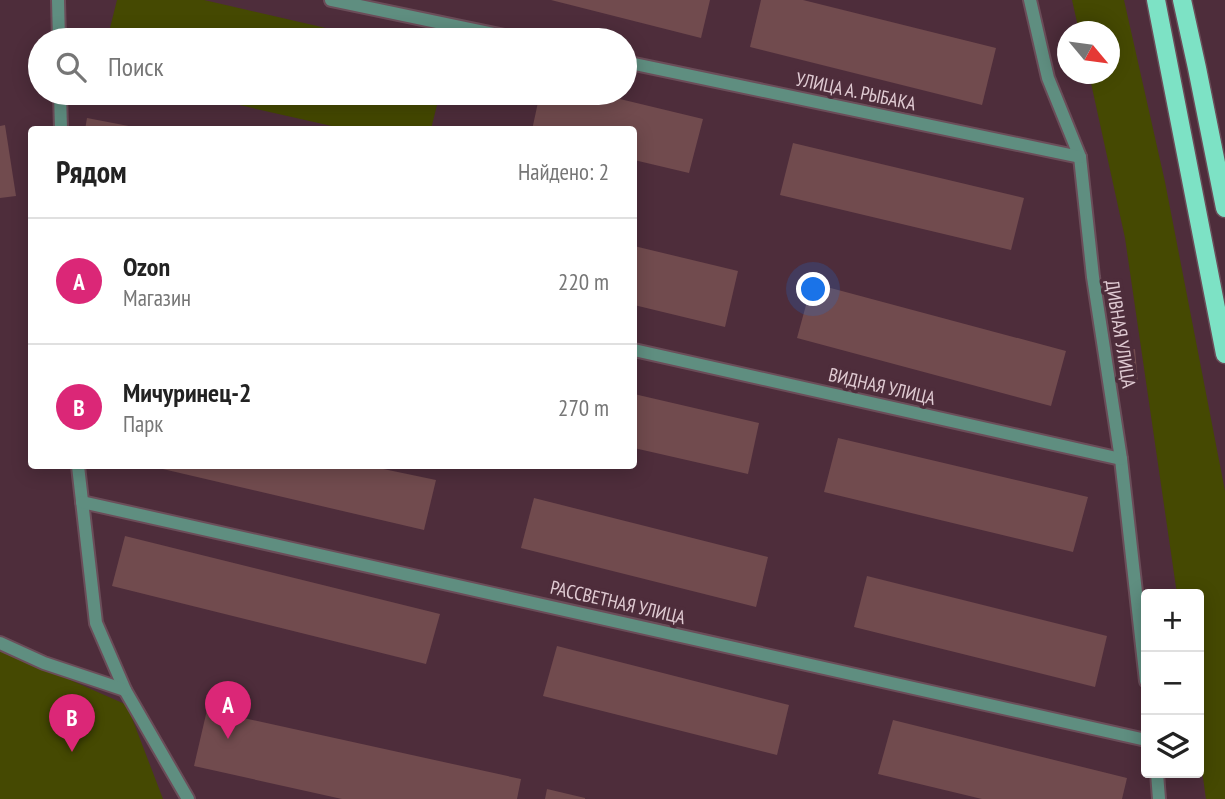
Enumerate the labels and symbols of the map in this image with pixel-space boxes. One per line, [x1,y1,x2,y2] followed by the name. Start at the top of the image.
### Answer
[1057,21,1120,84] north arrow
[794,67,918,115] street label: УЛИЦА А. РЫБАКА
[796,272,830,306] your location
[1101,278,1141,390] street label: ДИВНАЯ УЛИЦА
[826,362,938,410] street label: ВИДНАЯ УЛИЦА
[548,575,688,629] street label: РАССВЕТНАЯ УЛИЦА
[205,681,251,739] pin: A
[49,694,95,752] pin: B

